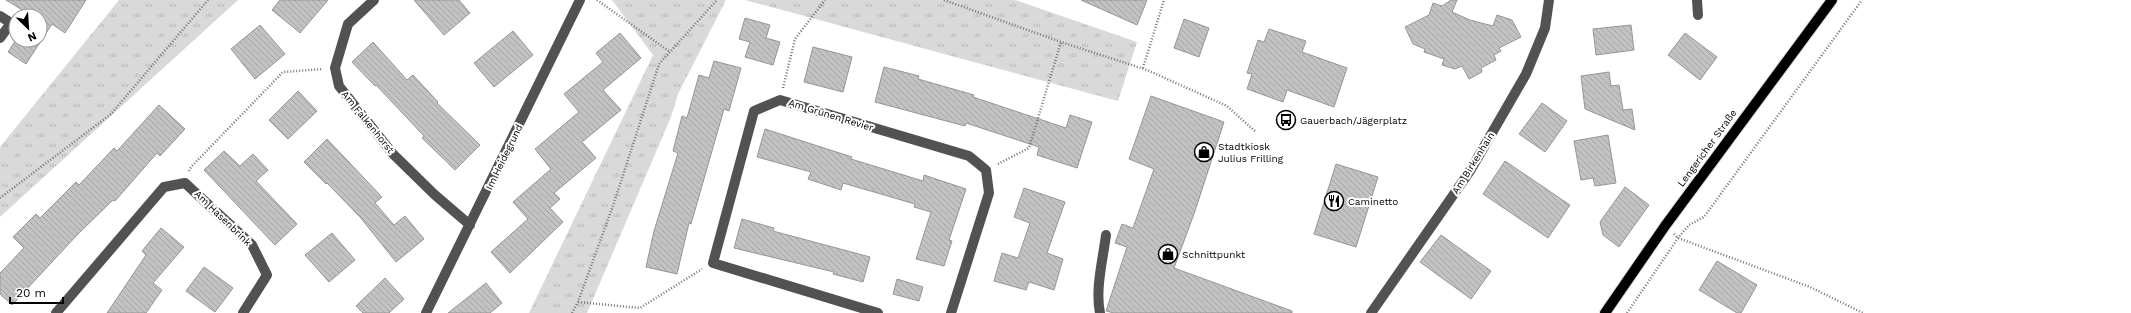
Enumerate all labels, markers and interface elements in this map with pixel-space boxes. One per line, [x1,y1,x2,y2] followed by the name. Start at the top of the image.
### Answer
[8,8,48,48] north arrow
[26,29,38,44] text: N
[340,89,397,156] street label: Am Falkenhorst
[787,97,875,133] street label: Am Grünen Revier
[1675,107,1739,189] street label: Lengericher Straße
[1275,109,1297,131] bus stop icon: Gauerbach/Jägerplatz
[1300,115,1407,126] place label: Gauerbach/Jägerplatz
[483,122,525,192] street label: Im Heidegrund
[1450,130,1496,196] street label: Am Birkenhain
[1193,141,1215,163] shop icon: Stadtkiosk Julius Frilling
[1218,141,1284,164] place label: Stadtkiosk Julius Frilling
[192,188,254,248] street label: Am Hasenbrink
[1323,190,1345,212] restaurant icon: Caminetto
[1348,196,1398,207] place label: Caminetto
[1157,243,1179,265] shop icon: Schnittpunkt
[1182,249,1246,260] place label: Schnittpunkt
[10,279,63,305] scale bar
[16,286,46,300] text: 20 m

